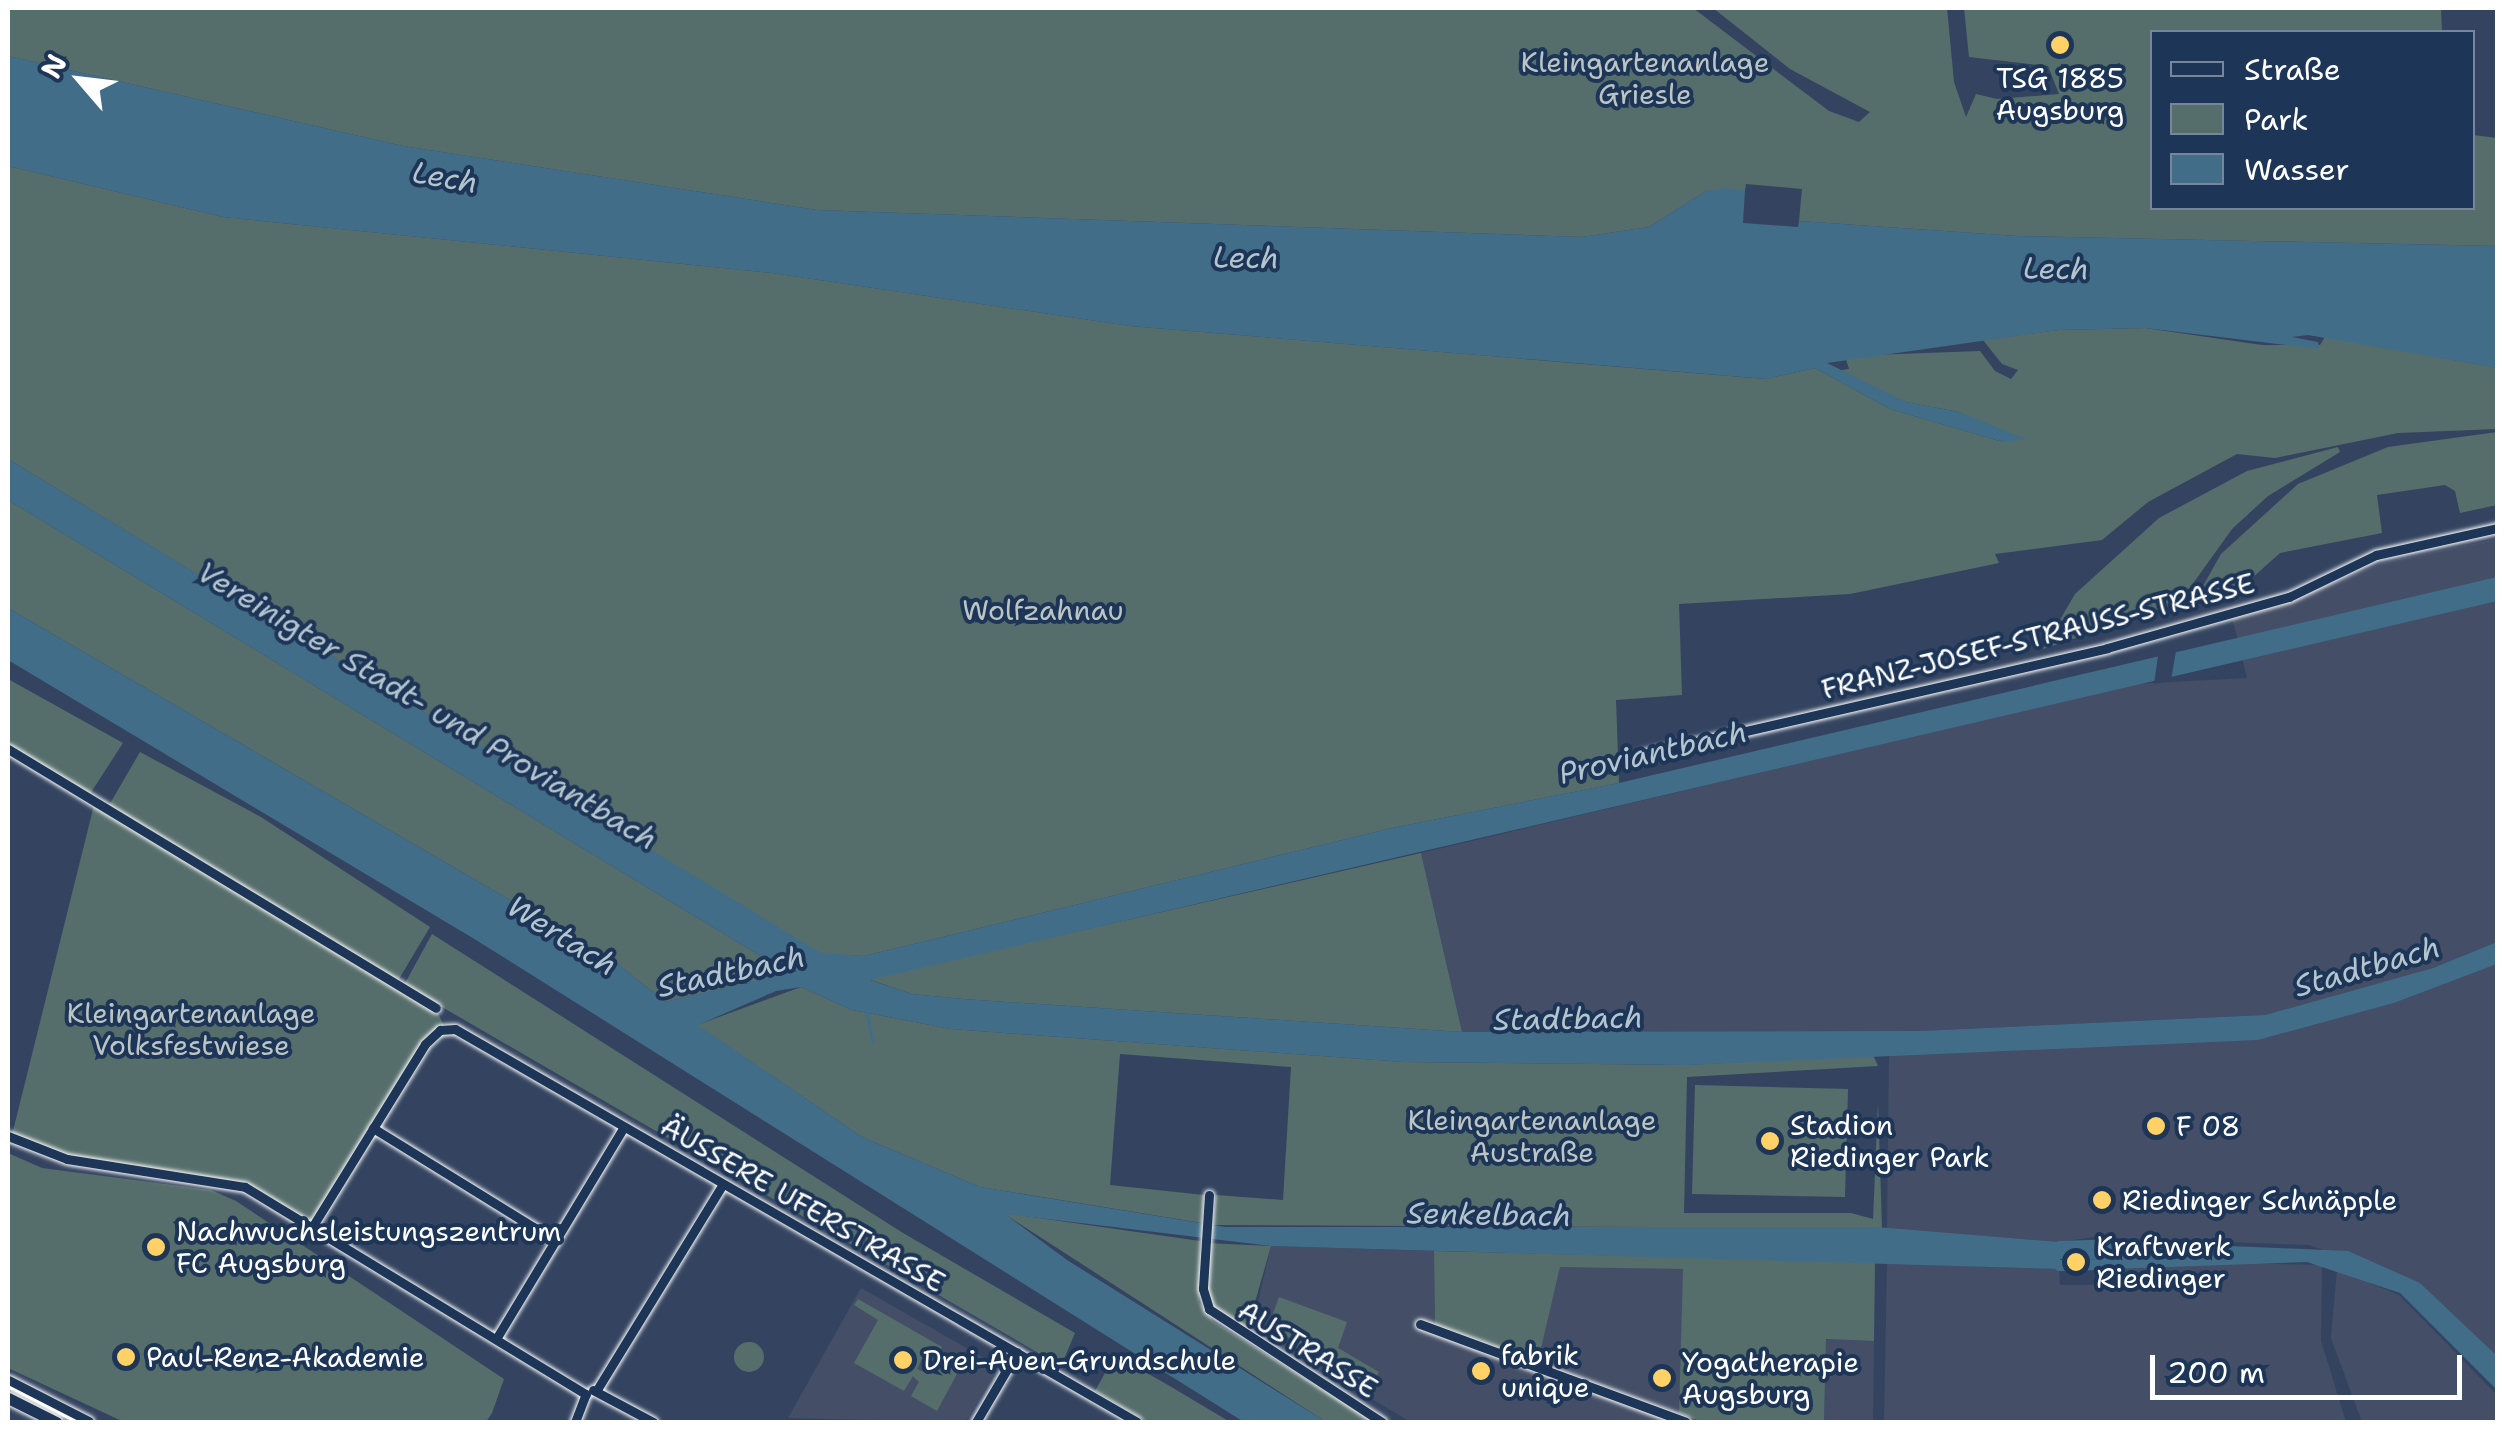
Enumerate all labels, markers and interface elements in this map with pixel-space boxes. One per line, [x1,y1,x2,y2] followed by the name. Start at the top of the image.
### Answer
[30,30,130,130] north arrow
[2150,30,2475,210] legend
[2049,34,2071,56] marker: TSG 1885 Augsburg
[1521,45,1769,111] park label: Kleingartenanlage Griesle
[32,47,75,85] text: N
[2244,49,2341,90] text: Straße
[1996,61,2124,127] place label: TSG 1885 Augsburg
[2244,99,2308,140] text: Park
[2244,149,2349,190] text: Wasser
[409,155,481,201] water label: Lech
[1213,239,1279,277] water label: Lech
[2023,250,2089,288] water label: Lech
[190,554,664,858] water label: Vereinigter Stadt- und Proviantbach
[1818,566,2258,706] street label: FRANZ-JOSEF-STRAUSS-STRASSE
[962,593,1124,627] park label: Wolfzahnau
[1555,714,1751,792] water label: Proviantbach
[500,888,624,984] water label: Wertach
[2290,929,2444,1005] water label: Stadtbach
[654,939,808,1005] water label: Stadtbach
[67,996,315,1062] park label: Kleingartenanlage Volksfestwiese
[1493,1000,1643,1038] water label: Stadtbach
[1408,1103,1656,1169] park label: Kleingartenanlage Austraße
[1790,1108,1990,1174] place label: Stadion Riedinger Park
[655,1109,951,1299] street label: ÄUSSERE UFERSTRASSE
[2176,1109,2240,1143] place label: F 08
[2145,1115,2167,1137] marker: F 08
[1759,1130,1781,1152] marker: Stadion Riedinger Park
[2122,1183,2397,1217] place label: Riedinger Schnäpple
[2091,1189,2113,1211] marker: Riedinger Schnäpple
[1406,1196,1572,1234] water label: Senkelbach
[176,1214,561,1280] place label: Nachwuchsleistungszentrum FC Augsburg
[2096,1229,2231,1295] place label: Kraftwerk Riedinger
[145,1236,167,1258] marker: Nachwuchsleistungszentrum FC Augsburg
[2065,1251,2087,1273] marker: Kraftwerk Riedinger
[1232,1293,1384,1405] street label: AUSTRASSE
[2155,1335,2468,1397] scale bar
[1501,1338,1590,1404] place label: fabrik unique
[146,1340,425,1374] place label: Paul-Renz-Akademie
[923,1343,1236,1377] place label: Drei-Auen-Grundschule
[1682,1345,1859,1411] place label: Yogatherapie Augsburg
[115,1346,137,1368] marker: Paul-Renz-Akademie
[892,1349,914,1371] marker: Drei-Auen-Grundschule
[2167,1352,2265,1393] text: 200 m
[1470,1360,1492,1382] marker: fabrik unique
[1651,1367,1673,1389] marker: Yogatherapie Augsburg

